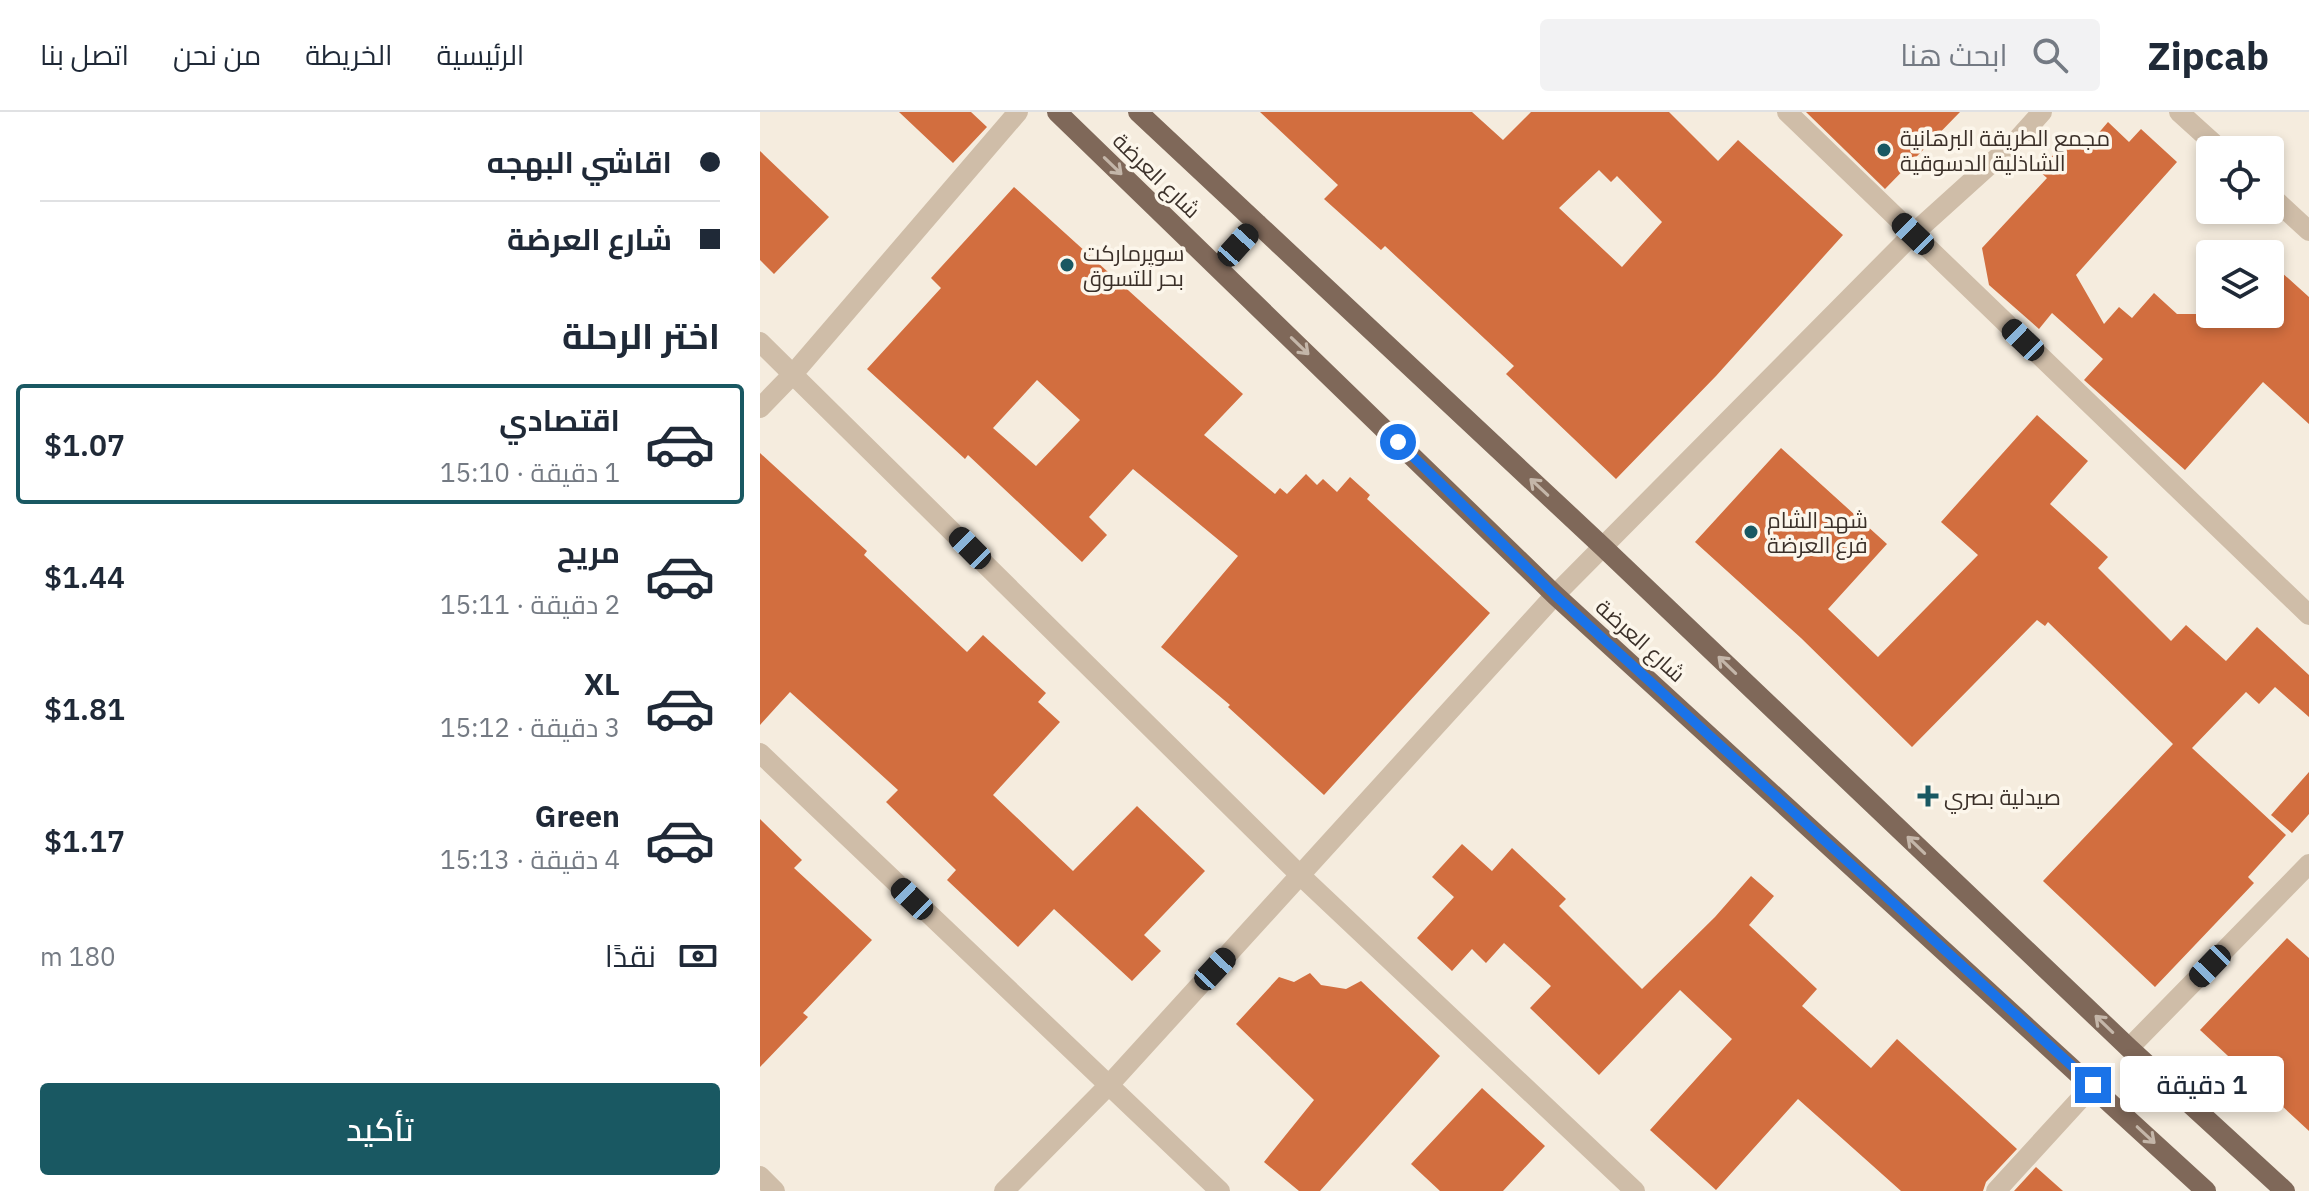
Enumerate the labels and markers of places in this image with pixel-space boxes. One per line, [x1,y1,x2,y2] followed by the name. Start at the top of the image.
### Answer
[1900,123,2110,177] place label: مجمع الطريقة البرهانية الشاذلية الدسوقية
[1875,141,1893,159] marker: مجمع الطريقة البرهانية الشاذلية الدسوقية
[1083,238,1185,292] place label: سوپرمارکت بحر للتسوق
[1058,256,1076,274] marker: سوپرمارکت بحر للتسوق
[1767,505,1868,560] place label: شهد الشام فرع العرضة
[1742,523,1760,541] marker: شهد الشام فرع العرضة
[1944,782,2061,814] place label: صيدلية بصري
[1919,787,1937,805] marker: صيدلية بصري

